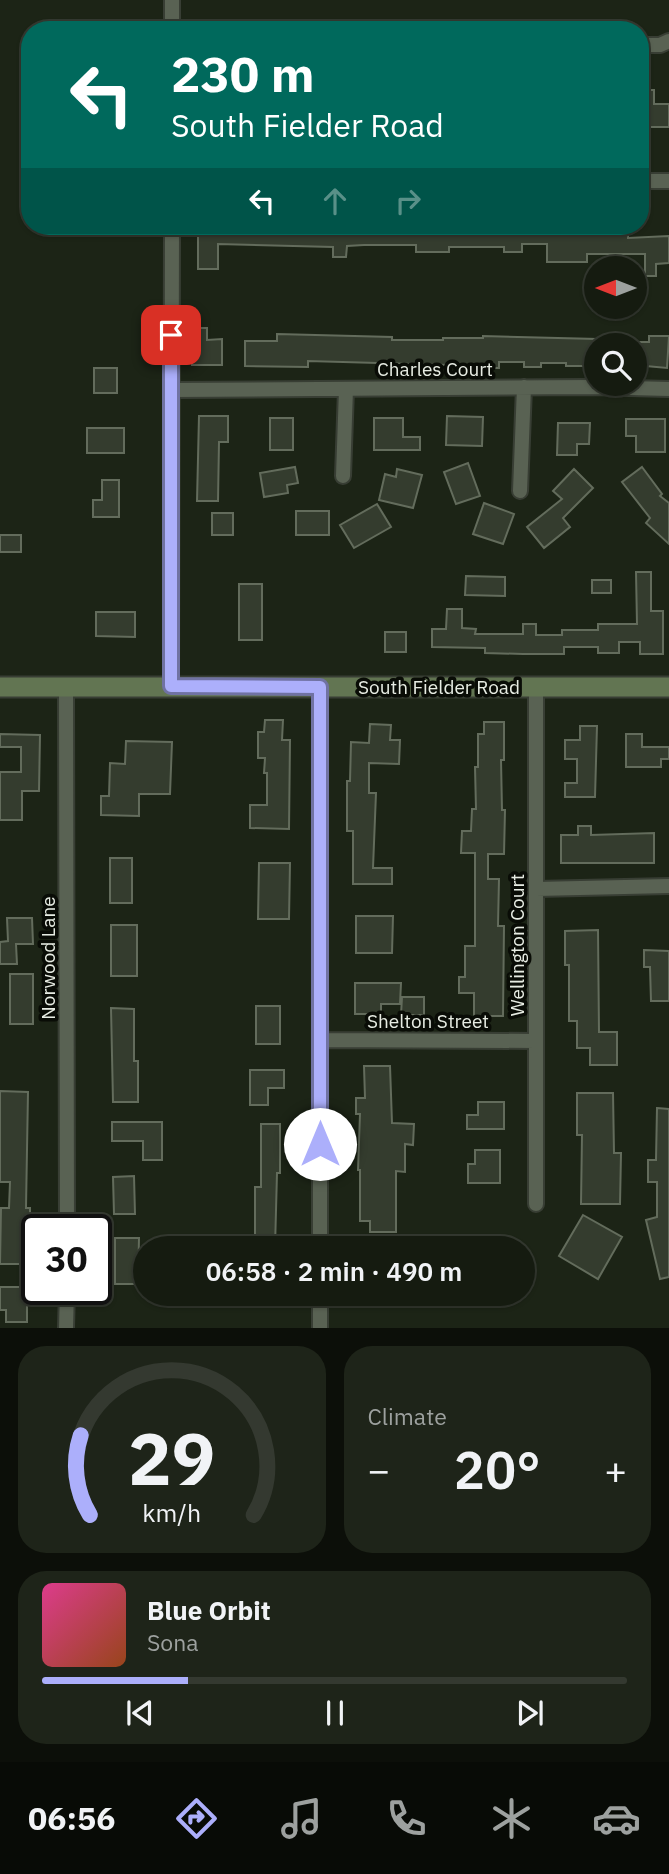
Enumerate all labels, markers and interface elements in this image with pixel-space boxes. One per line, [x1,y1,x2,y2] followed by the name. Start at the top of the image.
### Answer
[171,42,315,105] text: 230 m
[56,49,147,140] icon: left
[171,104,444,146] text: South Fielder Road
[243,182,281,220] icon: left
[316,182,354,220] icon: ahead
[389,182,427,220] icon: right
[584,256,648,318] north arrow
[584,256,647,396] map controls
[141,305,201,365] pin
[152,316,190,354] icon: arrive
[584,333,647,396] button: search
[377,357,493,381] street label: Charles Court
[358,675,520,699] street label: South Fielder Road
[505,874,529,1016] street label: Wellington Court
[36,896,60,1020] street label: Norwood Lane
[367,1009,489,1033] street label: Shelton Street
[283,1107,357,1181] position arrow
[21,1214,112,1305] speed limit sign: 30
[206,1254,462,1288] text: 06:58 · 2 min · 490 m
[368,1401,447,1431] text: Climate
[128,1411,215,1506] text: 29
[454,1436,541,1503] text: 20°
[368,1445,390,1494] text: −
[604,1445,627,1494] text: +
[142,1496,201,1529] text: km/h
[147,1593,271,1627] text: Blue Orbit
[147,1627,199,1657] text: Sona
[121,1694,159,1732] icon: previous
[316,1694,354,1732] icon: pause
[511,1694,549,1732] icon: next
[172,1794,221,1843] icon: directions
[277,1794,326,1843] icon: music
[382,1794,431,1843] icon: phone
[487,1794,536,1843] icon: climate
[592,1794,641,1843] icon: car
[28,1797,115,1839] text: 06:56

